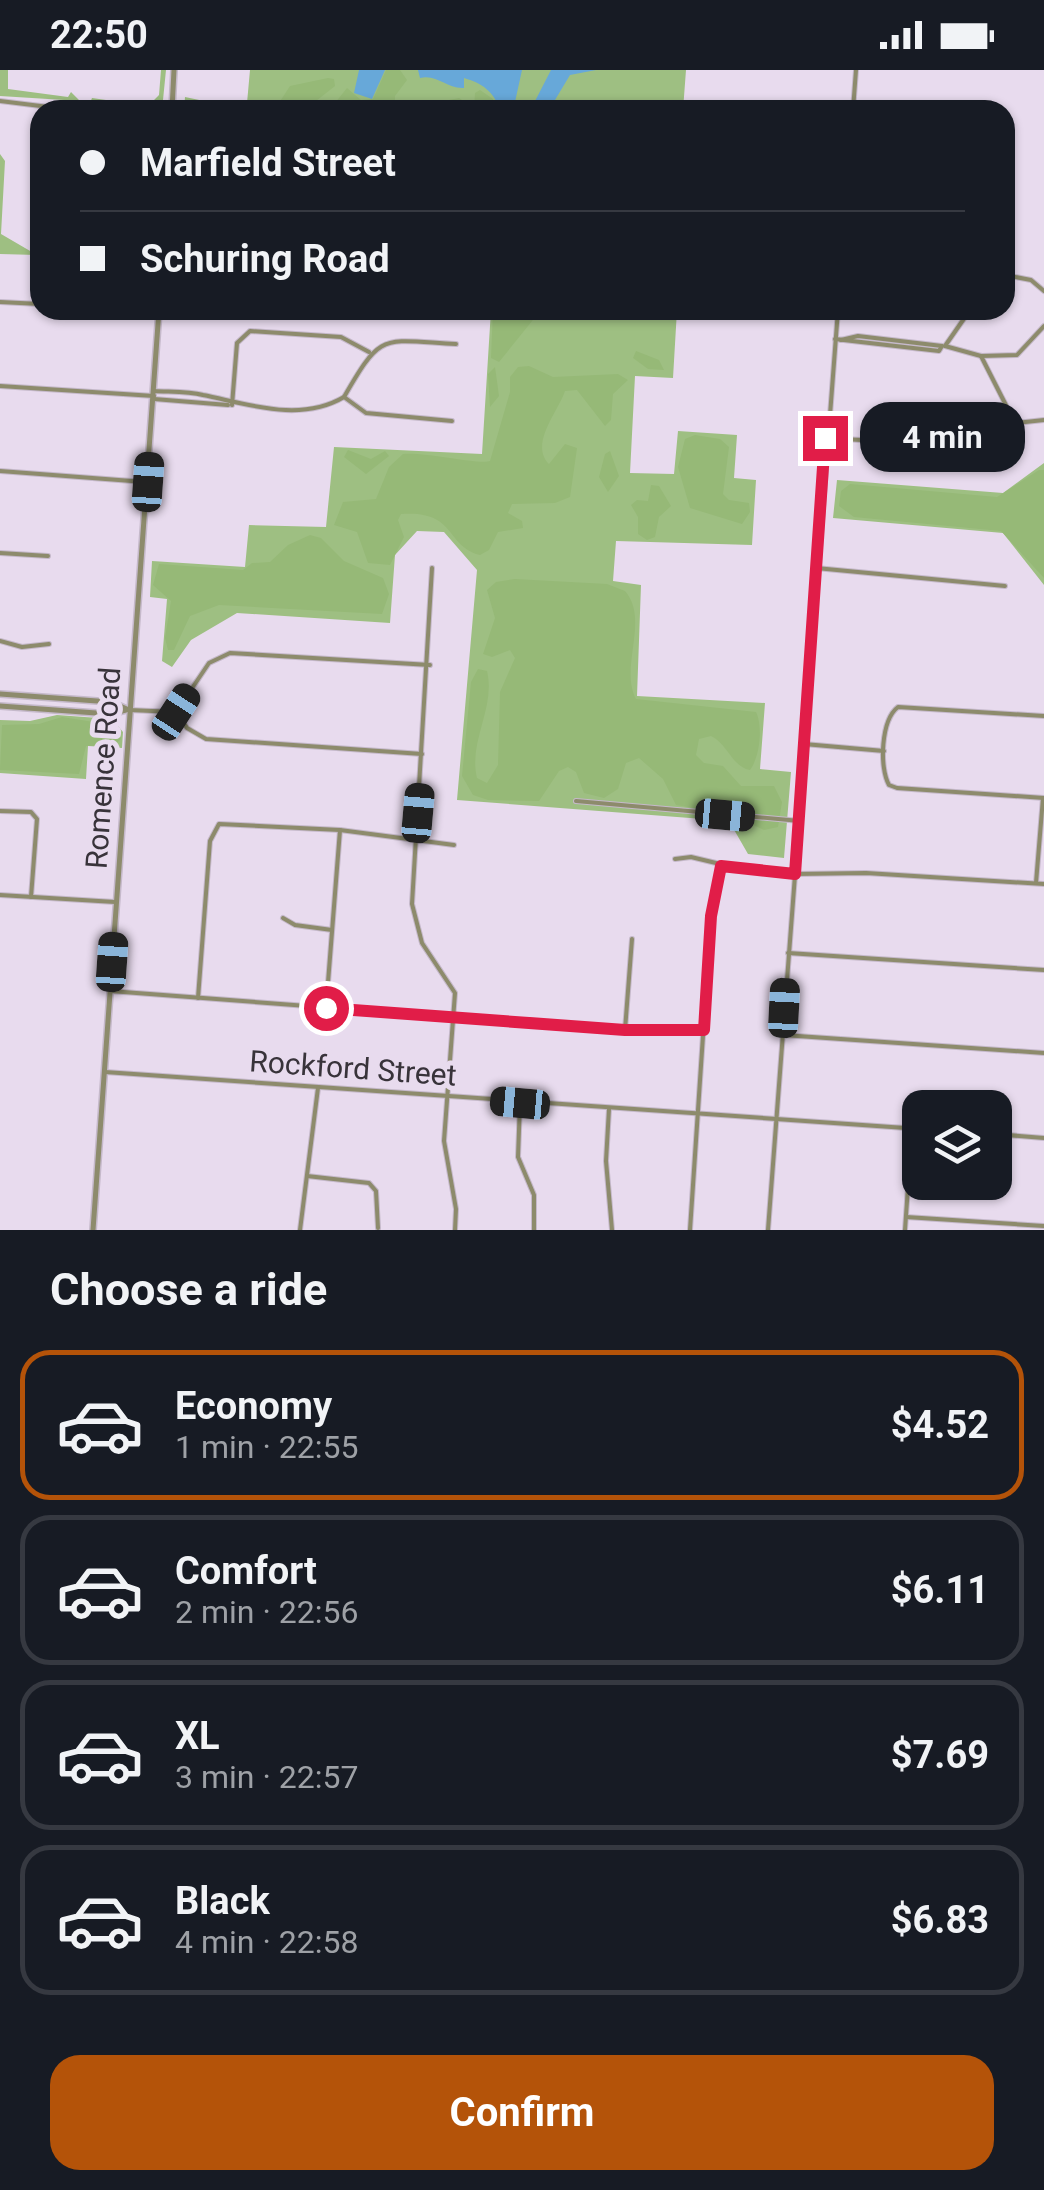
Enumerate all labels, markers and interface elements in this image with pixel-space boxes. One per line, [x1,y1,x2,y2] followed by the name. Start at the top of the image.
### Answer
[50,13,148,57] text: 22:50
[140,141,396,185] text: Marfield Street
[140,237,390,281] text: Schuring Road
[860,403,1025,473] callout: 4 min
[803,416,848,461] route end
[902,418,983,456] text: 4 min
[131,451,165,513] car
[78,666,128,870] street label: Romence Road
[147,679,205,745] car
[400,782,436,844] car
[694,797,756,833] car
[95,931,129,993] car
[767,977,801,1039] car
[304,986,349,1031] route start
[248,1043,458,1093] street label: Rockford Street
[489,1085,551,1121] car
[902,1090,1012,1200] map controls
[902,1090,1012,1200] button: layers
[50,1263,327,1316] text: Choose a ride
[55,1380,145,1470] icon: car
[175,1384,332,1428] text: Economy
[891,1403,989,1447] text: $4.52
[175,1428,358,1466] text: 1 min · 22:55
[55,1545,145,1635] icon: car
[175,1549,317,1593] text: Comfort
[891,1568,989,1612] text: $6.11
[175,1593,358,1631] text: 2 min · 22:56
[55,1710,145,1800] icon: car
[175,1714,220,1758] text: XL
[891,1733,989,1777] text: $7.69
[175,1758,358,1796] text: 3 min · 22:57
[55,1875,145,1965] icon: car
[175,1879,270,1923] text: Black
[891,1898,989,1942] text: $6.83
[175,1923,358,1961] text: 4 min · 22:58
[50,2055,994,2170] button: Confirm

